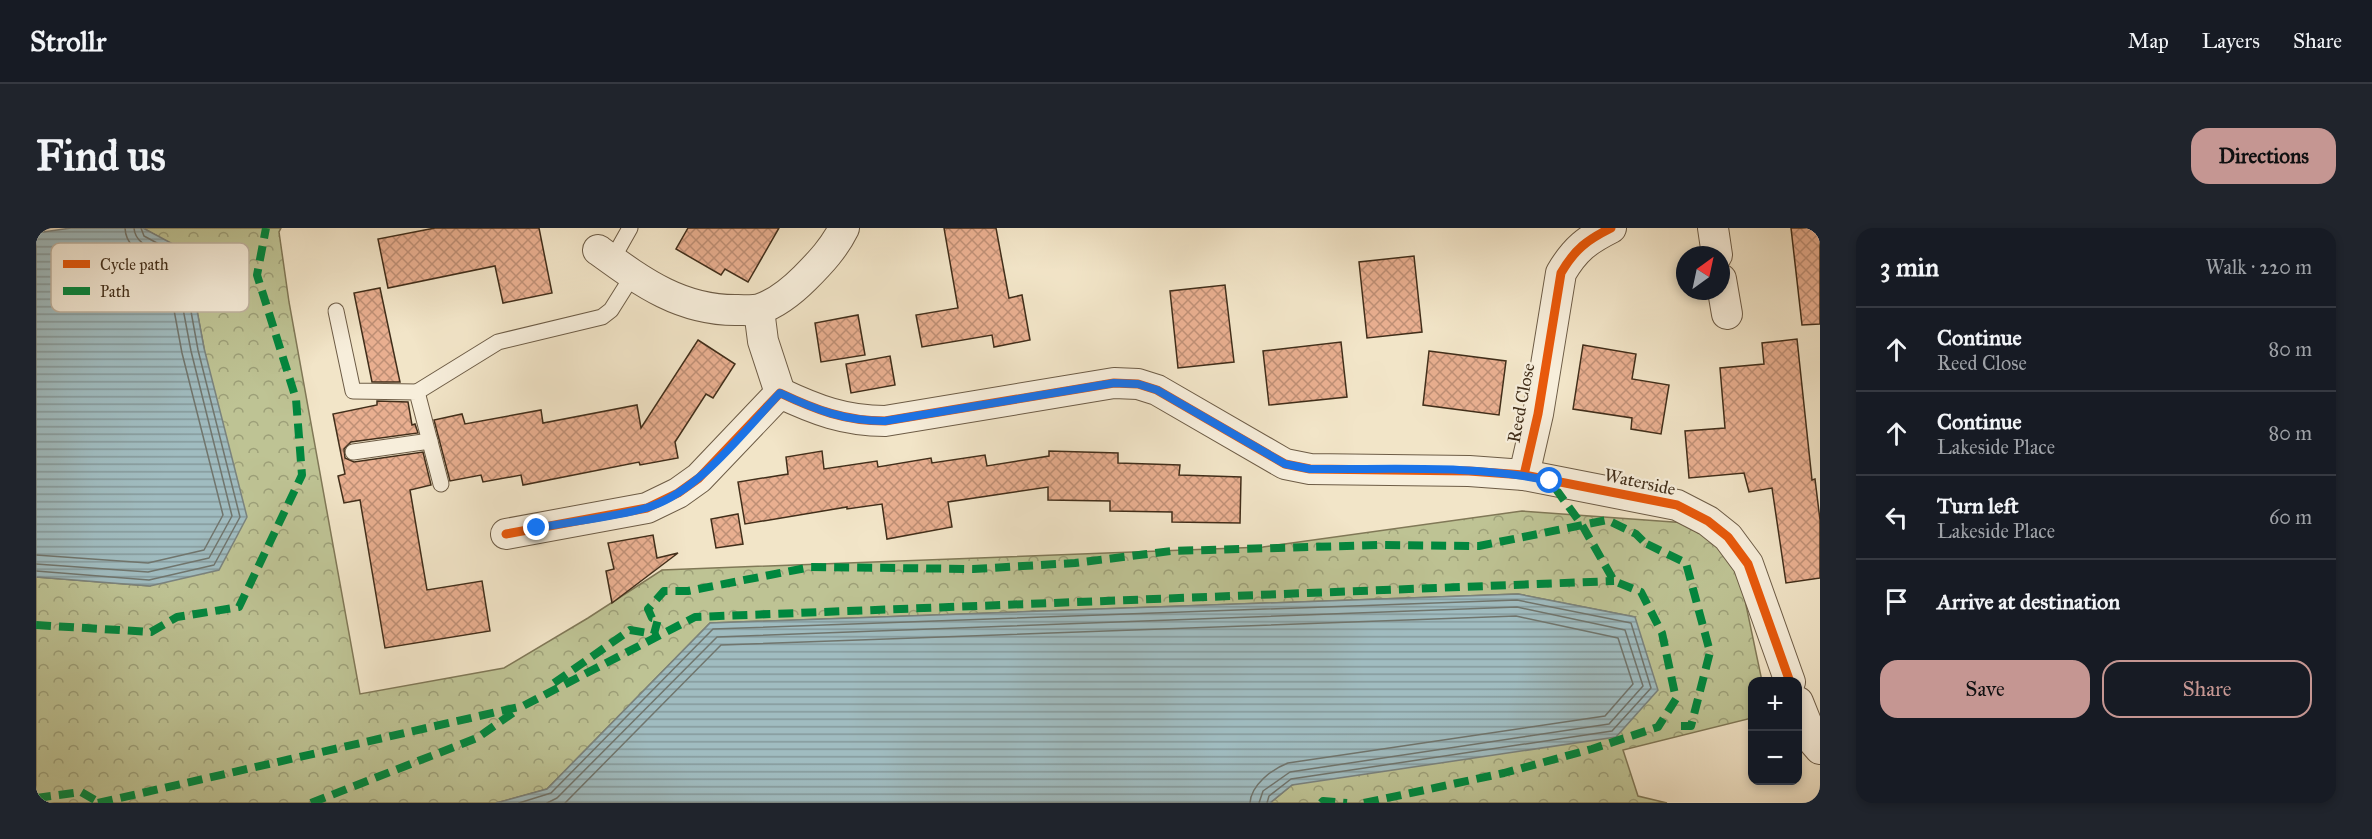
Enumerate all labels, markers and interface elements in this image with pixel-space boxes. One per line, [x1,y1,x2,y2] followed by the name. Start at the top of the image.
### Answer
[30,24,106,59] text: Strollr
[2128,28,2169,54] text: Map
[2202,28,2260,54] text: Layers
[2293,28,2342,54] text: Share
[2191,128,2336,184] button: Directions
[36,130,166,182] text: Find us
[51,243,249,312] legend
[1676,246,1730,300] north arrow
[1880,251,1939,283] text: 3 min
[100,255,169,274] text: Cycle path
[2205,255,2312,279] text: Walk · 220 m
[100,282,130,301] text: Path
[1937,324,2022,351] text: Continue
[1880,333,1913,366] icon: ahead
[2269,337,2312,361] text: 80 m
[1937,351,2027,375] text: Reed Close
[1502,361,1540,445] street label: Reed Close
[1937,408,2022,435] text: Continue
[1880,417,1913,450] icon: ahead
[2269,421,2312,445] text: 80 m
[1937,435,2055,459] text: Lakeside Place
[1602,464,1678,500] street label: Waterside
[1536,467,1562,493] route start
[1937,492,2019,519] text: Turn left
[1880,501,1913,534] icon: left
[2269,505,2312,529] text: 60 m
[523,514,549,540] route end
[1937,519,2055,543] text: Lakeside Place
[1880,585,1913,618] icon: arrive
[1937,588,2120,615] text: Arrive at destination
[1880,660,2090,718] button: Save
[2102,660,2312,718] button: Share
[1748,677,1802,785] map controls
[1748,677,1802,731] button: +
[1748,731,1802,785] button: −

